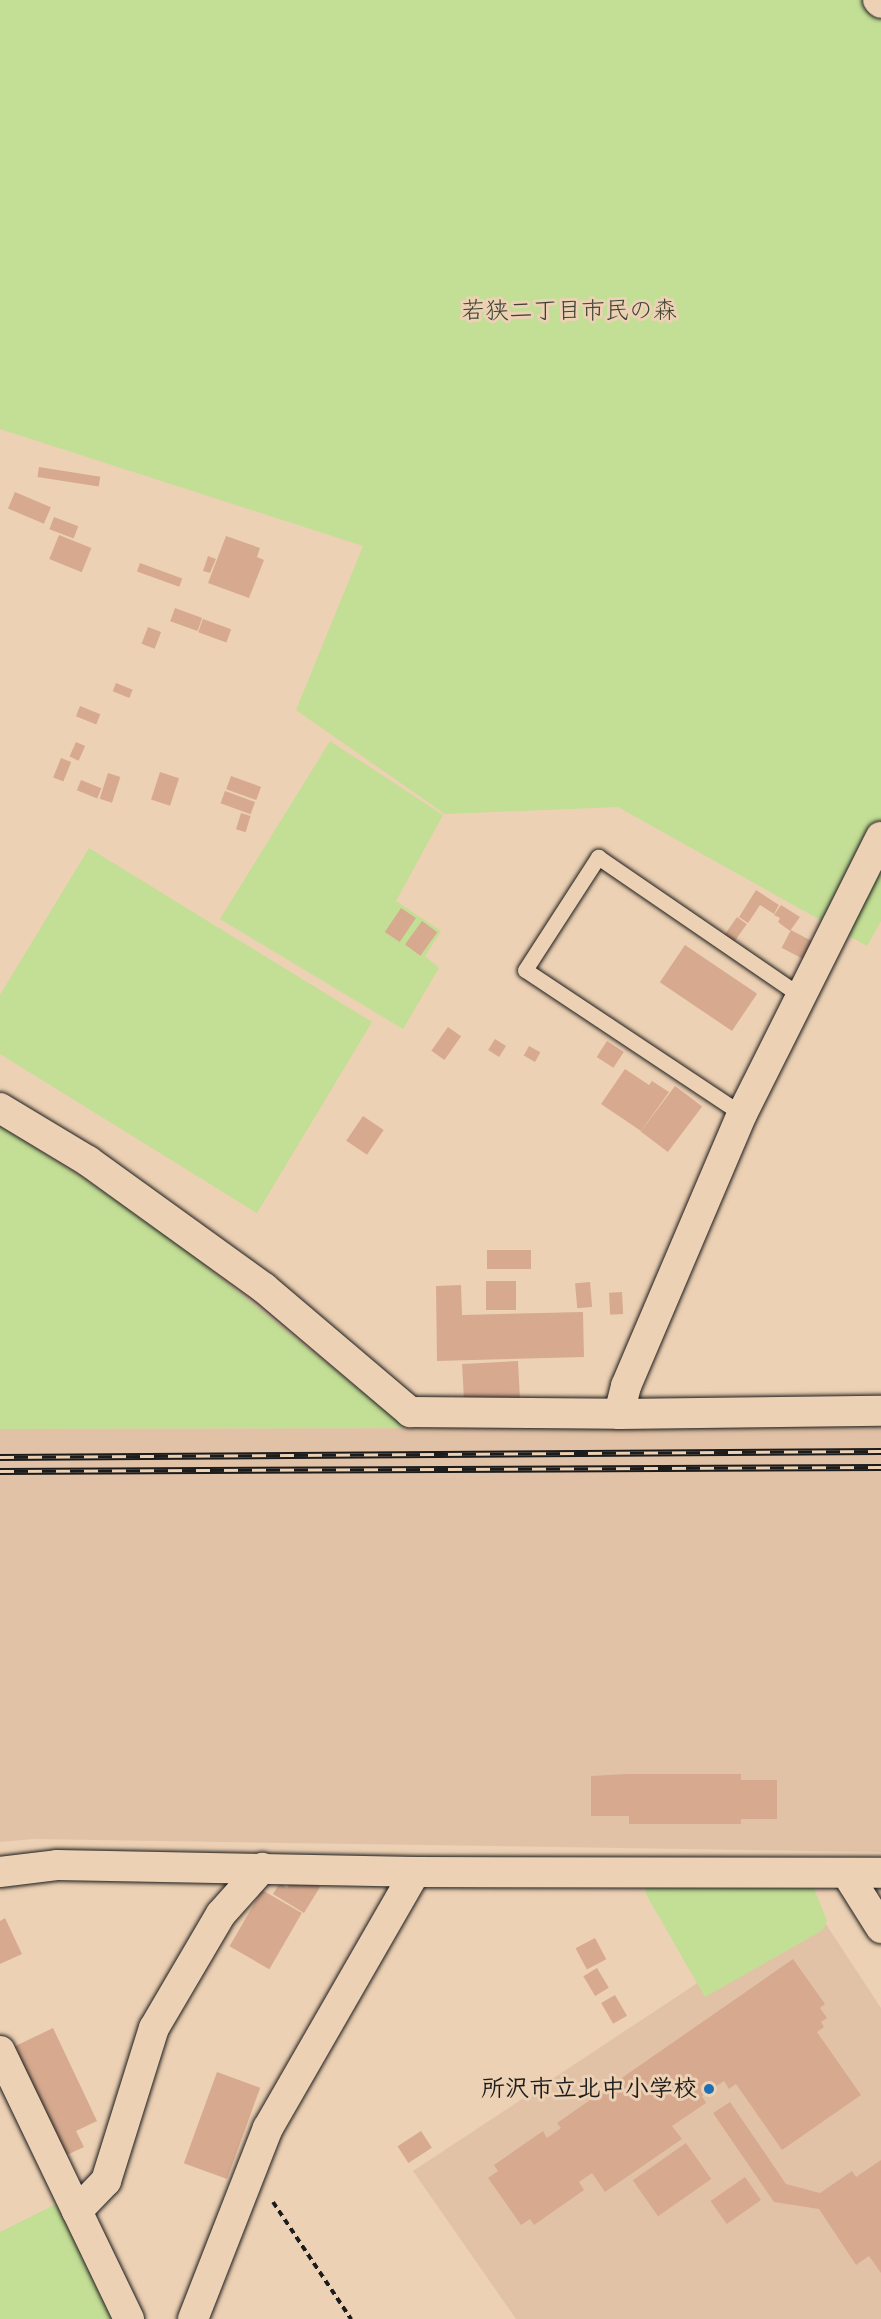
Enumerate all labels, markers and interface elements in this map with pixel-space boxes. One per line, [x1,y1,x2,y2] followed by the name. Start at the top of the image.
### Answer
[461,297,677,325] park label: 若狭二丁目市民の森
[481,2075,697,2103] place label: 所沢市立北中小学校
[702,2082,716,2096] marker: 所沢市立北中小学校

